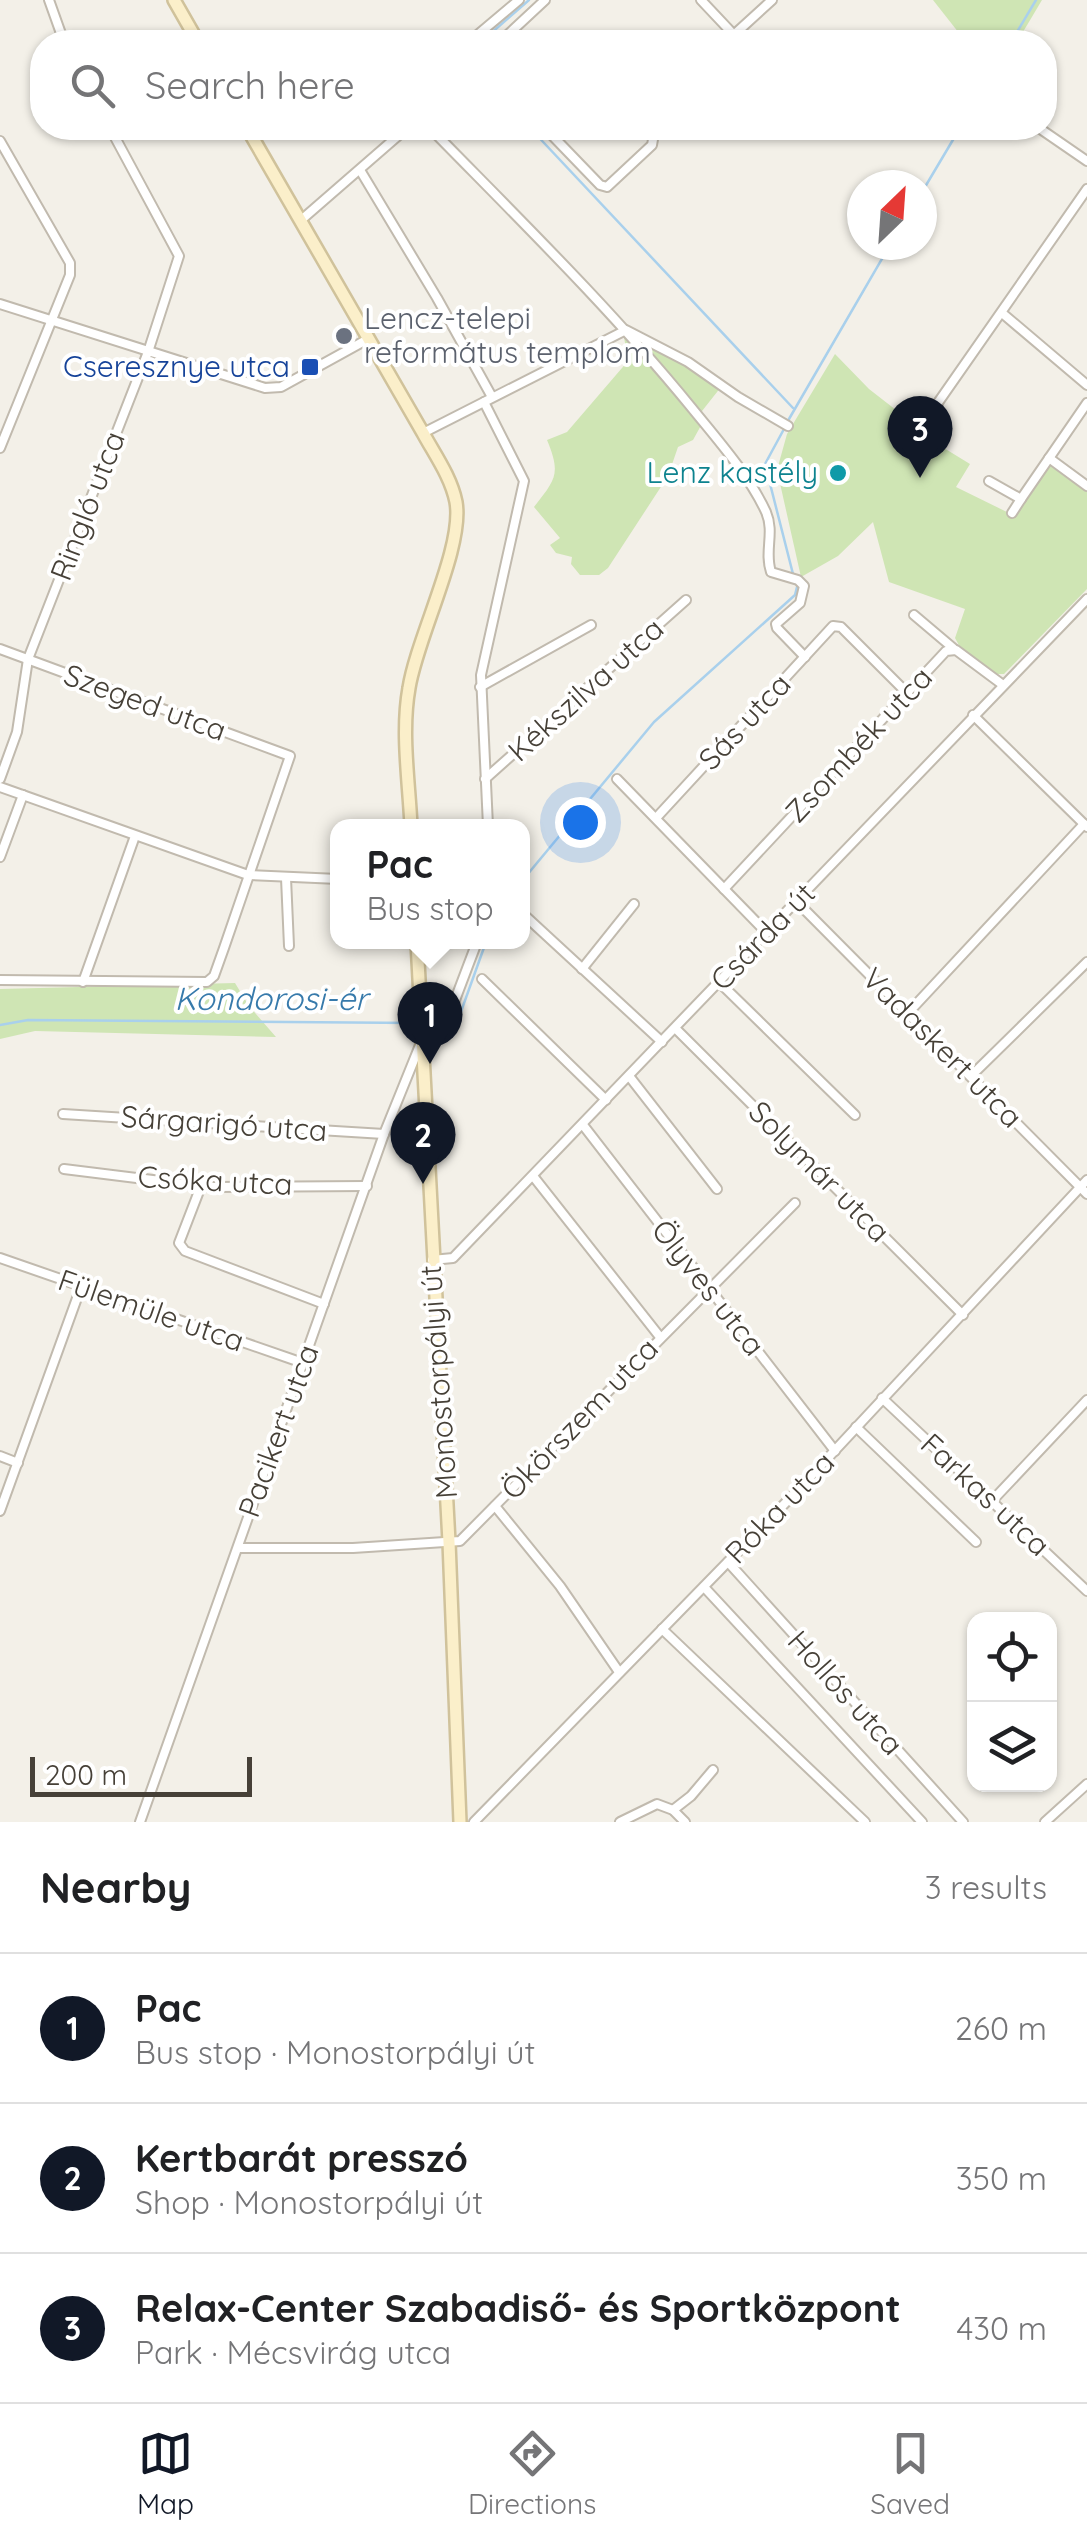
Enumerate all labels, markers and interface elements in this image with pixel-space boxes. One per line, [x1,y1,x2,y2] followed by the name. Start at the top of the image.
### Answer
[30,30,1057,140] search box
[65,58,120,113] icon: search
[145,61,355,109] text: Search here
[847,170,937,260] north arrow
[364,299,651,371] place label: Lencz-telepi református templom
[333,325,355,347] marker: Lencz-telepi református templom
[63,347,290,385] place label: Cseresznye utca
[299,356,321,378] marker: Cseresznye utca
[888,396,952,478] pin: 3
[41,426,133,586] street label: Ringló utca
[647,453,818,491] place label: Lenz kastély
[827,462,849,484] marker: Lenz kastély
[500,609,671,769] street label: Kékszilva utca
[59,655,232,749] street label: Szeged utca
[776,659,940,830] street label: Zsombék utca
[690,665,798,777] street label: Sás utca
[555,797,606,848] your location
[330,819,530,949] popup
[366,840,433,888] text: Pac
[702,875,823,998] street label: Csárda út
[366,888,494,928] text: Bus stop
[855,959,1031,1135] street label: Vadaskert utca
[174,978,371,1018] water label: Kondorosi-ér
[398,982,462,1064] pin: 1
[741,1093,898,1250] street label: Solymár utca
[120,1097,328,1149] street label: Sárgarigó utca
[390,1102,456,1184] pin: 2
[137,1157,293,1203] street label: Csóka utca
[644,1212,774,1363] street label: Ölyves utca
[53,1260,249,1360] street label: Fülemüle utca
[411,1264,465,1500] street label: Monostorpályi út
[493,1330,666,1507] street label: Ökörszem utca
[229,1339,327,1522] street label: Pacikert utca
[913,1425,1058,1564] street label: Farkas utca
[717,1443,842,1571] street label: Róka utca
[967,1612,1057,1792] map controls
[967,1612,1057,1702] button: locate
[780,1622,912,1763] street label: Hollós utca
[967,1702,1057,1792] button: layers
[30,1752,252,1796] scale bar
[45,1757,127,1792] text: 200 m
[40,1861,191,1914] text: Nearby
[925,1867,1047,1907] text: 3 results
[135,1984,201,2032] text: Pac
[66,2008,79,2048] text: 1
[955,2008,1047,2048] text: 260 m
[135,2032,535,2072] text: Bus stop · Monostorpályi út
[135,2134,468,2182] text: Kertbarát presszó
[63,2158,82,2198] text: 2
[956,2158,1047,2198] text: 350 m
[135,2182,483,2222] text: Shop · Monostorpályi út
[135,2284,901,2332] text: Relax-Center Szabadiső- és Sportközpont
[64,2308,81,2348] text: 3
[956,2308,1047,2348] text: 430 m
[135,2332,451,2372] text: Park · Mécsvirág utca
[137,2426,194,2521] tab: Map
[468,2426,596,2521] tab: Directions
[870,2426,950,2521] tab: Saved

